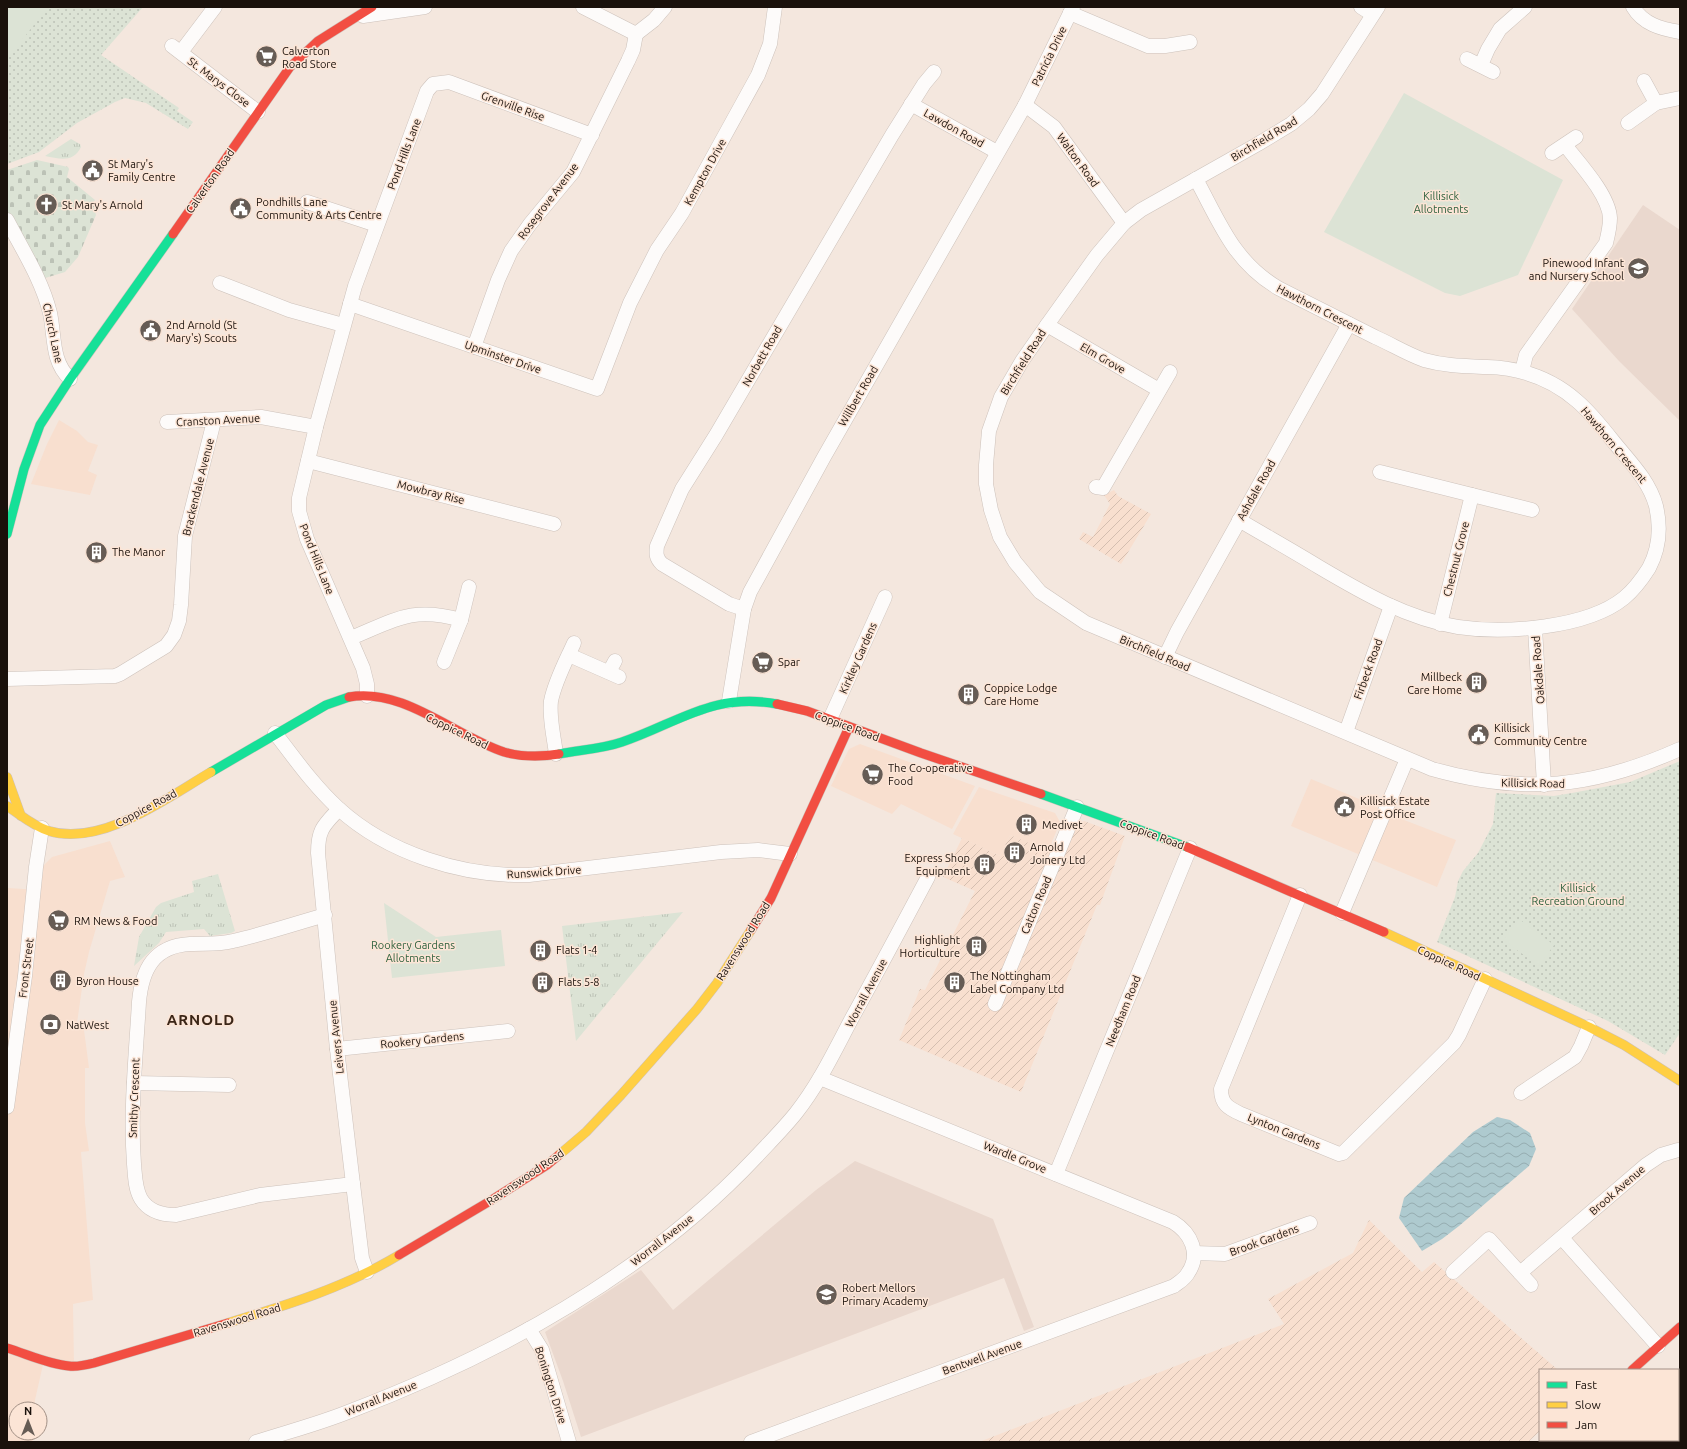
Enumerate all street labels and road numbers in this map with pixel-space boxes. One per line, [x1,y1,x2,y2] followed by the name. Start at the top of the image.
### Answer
[1029,24,1069,88] street label: Patricia Drive
[186,55,252,109] street label: St. Marys Close
[480,89,546,123] street label: Grenville Rise
[922,107,986,149] street label: Lawdon Road
[1229,114,1299,164] street label: Birchfield Road
[385,117,423,191] street label: Pond Hills Lane
[1055,131,1101,189] street label: Walton Road
[682,137,728,207] street label: Kempton Drive
[183,147,237,215] street label: Calverton Road
[516,161,580,241] street label: Rosegrove Avenue
[1275,282,1366,336] street label: Hawthorn Crescent
[41,302,65,364] street label: Church Lane
[740,324,784,388] street label: Norbett Road
[998,327,1048,397] street label: Birchfield Road
[463,338,543,376] street label: Upminster Drive
[1078,340,1128,376] street label: Elm Grove
[836,364,880,428] street label: Willbert Road
[1579,405,1650,486] street label: Hawthorn Crescent
[176,412,260,428] street label: Cranston Avenue
[180,437,216,537] street label: Brackendale Avenue
[1234,458,1278,522] street label: Ashdale Road
[396,478,466,506] street label: Mowbray Rise
[1441,520,1471,598] street label: Chestnut Grove
[297,522,337,596] street label: Pond Hills Lane
[837,620,879,696] street label: Kirkley Gardens
[1118,633,1192,673] street label: Birchfield Road
[1530,635,1546,705] street label: Oakdale Road
[1351,637,1385,701] street label: Firbeck Road
[813,709,881,743] street label: Coppice Road
[424,711,490,751] street label: Coppice Road
[1501,776,1565,790] street label: Killisick Road
[113,787,179,829] street label: Coppice Road
[1118,817,1186,851] street label: Coppice Road
[506,863,582,881] street label: Runswick Drive
[1018,874,1054,936] street label: Catton Road
[714,899,772,983] street label: Ravenswood Road
[16,937,36,999] street label: Front Street
[1416,943,1482,983] street label: Coppice Road
[843,957,889,1029] street label: Worrall Avenue
[1103,974,1143,1048] street label: Needham Road
[326,999,346,1075] street label: Leivers Avenue
[380,1030,465,1050] street label: Rookery Gardens
[127,1057,141,1138] street label: Smithy Crescent
[1246,1111,1322,1151] street label: Lynton Gardens
[982,1139,1048,1175] street label: Wardle Grove
[484,1147,566,1207] street label: Ravenswood Road
[1587,1163,1647,1217] street label: Brook Avenue
[628,1212,696,1268] street label: Worrall Avenue
[1228,1222,1300,1258] street label: Brook Gardens
[192,1301,282,1339] street label: Ravenswood Road
[941,1337,1023,1377] street label: Bentwell Avenue
[533,1345,569,1425] street label: Bonington Drive
[344,1378,418,1418] street label: Worrall Avenue

